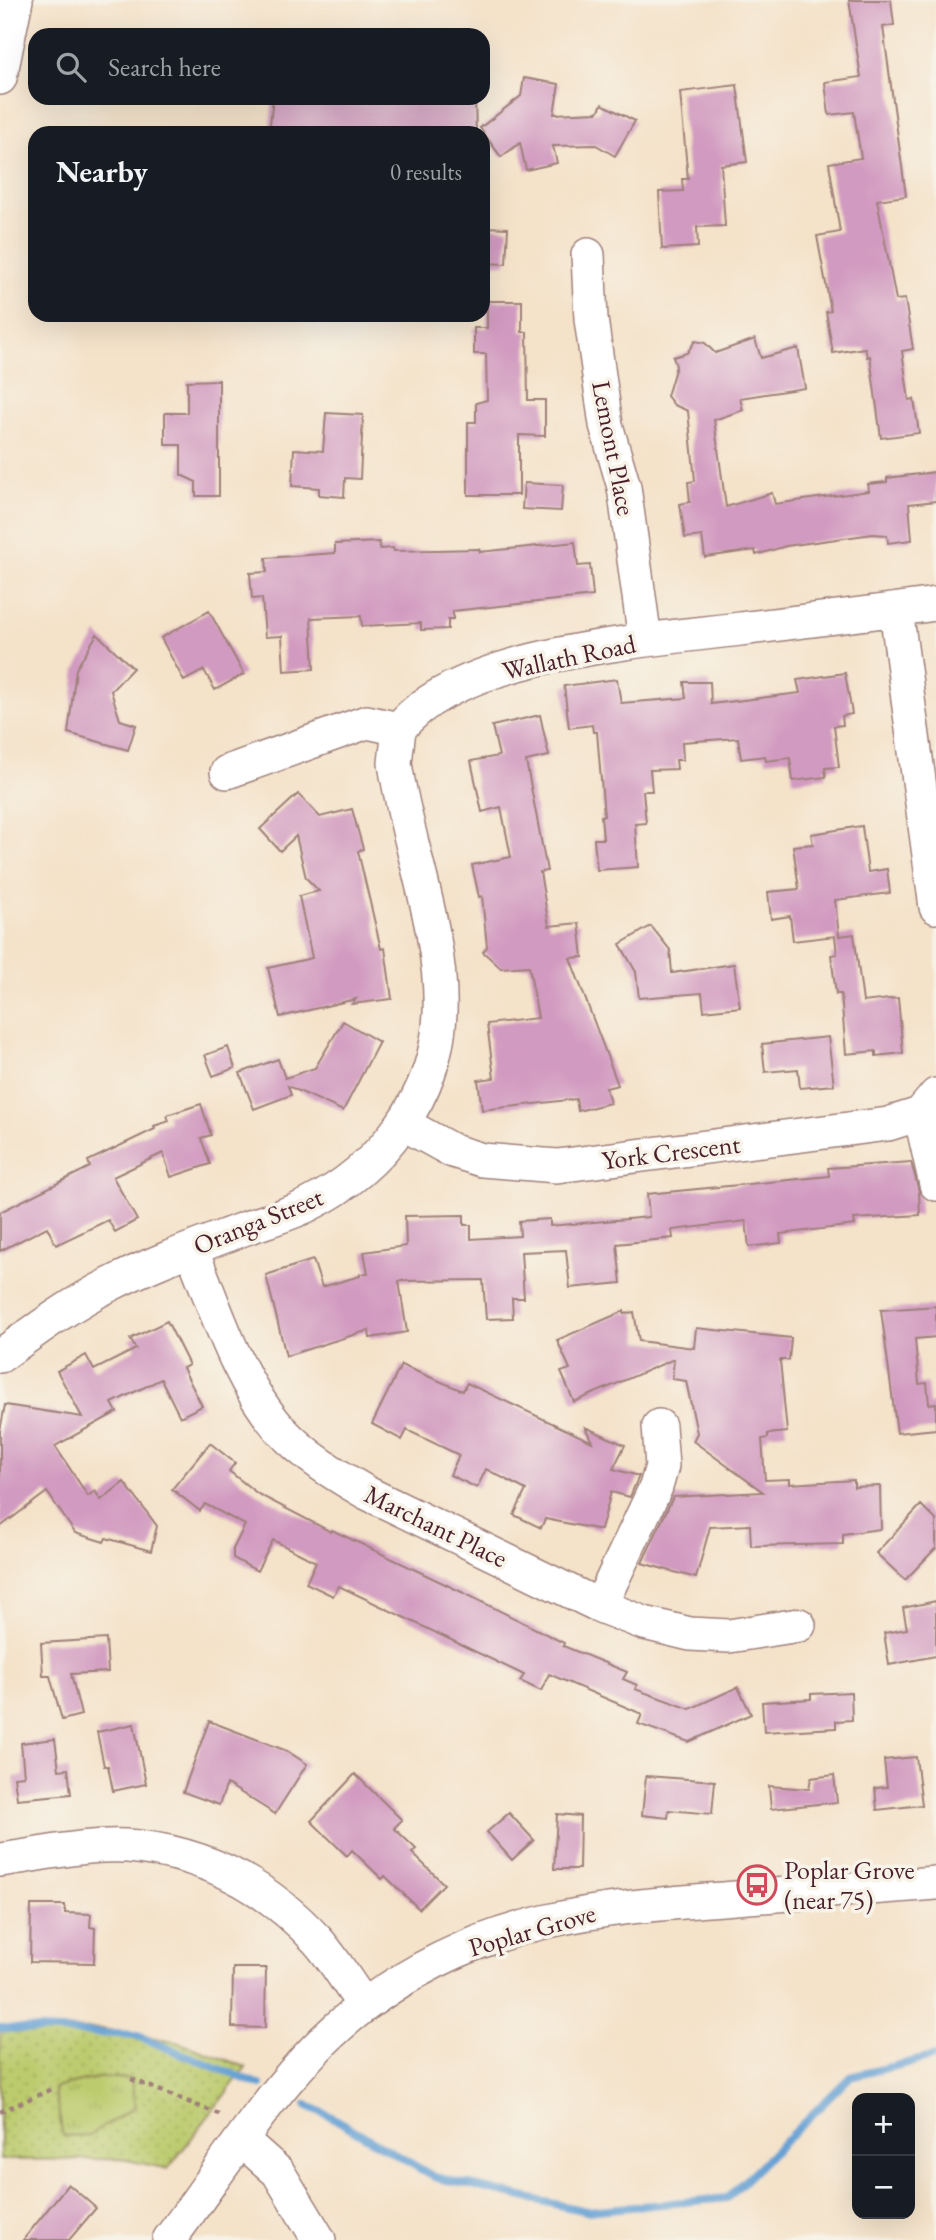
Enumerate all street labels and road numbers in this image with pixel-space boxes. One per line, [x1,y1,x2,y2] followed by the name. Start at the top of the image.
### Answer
[584,378,644,518] street label: Lemont Place
[499,626,640,688] street label: Wallath Road
[600,1127,742,1177] street label: York Crescent
[188,1180,328,1262] street label: Oranga Street
[359,1477,513,1575] street label: Marchant Place
[465,1896,599,1964] street label: Poplar Grove

